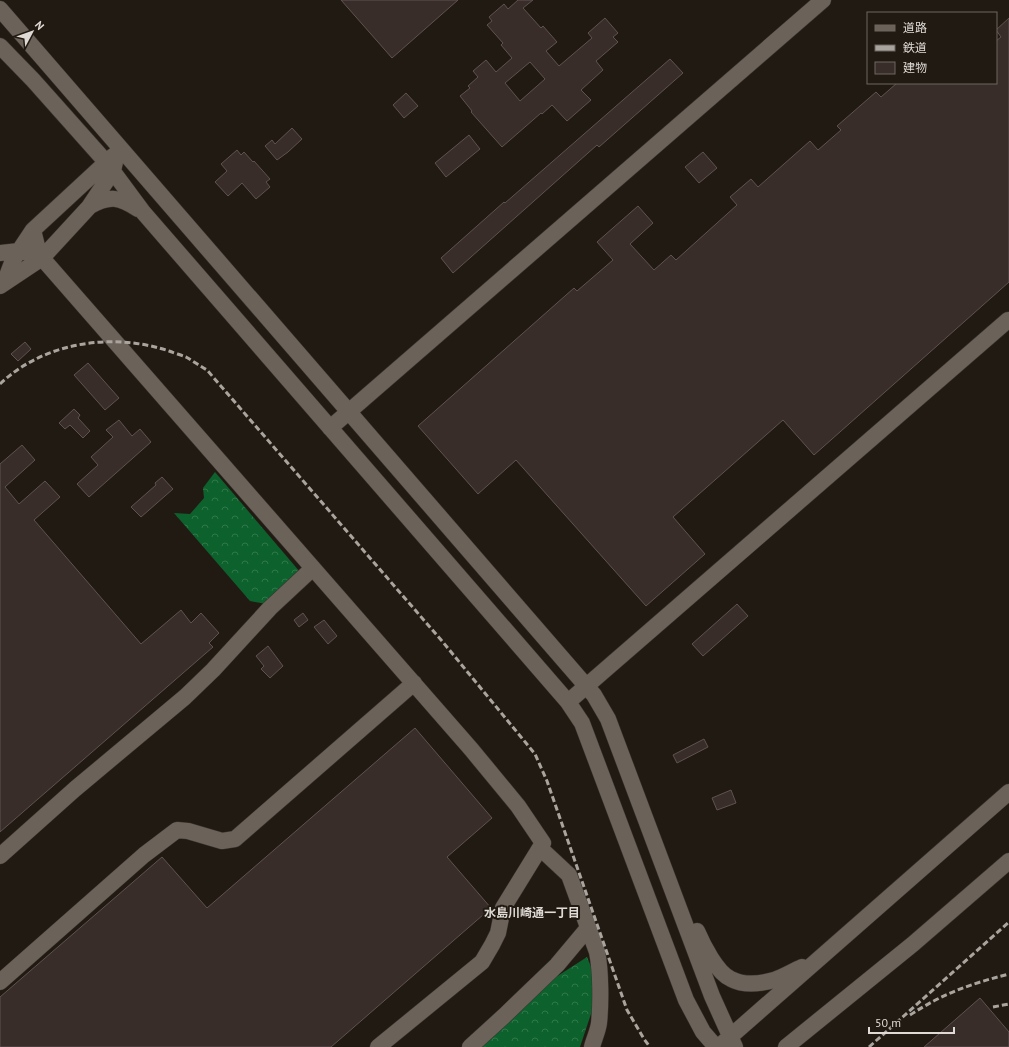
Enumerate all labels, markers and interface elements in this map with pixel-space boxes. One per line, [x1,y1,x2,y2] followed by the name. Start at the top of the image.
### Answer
[12,12,52,52] north arrow
[867,12,997,84] legend
[32,18,47,33] text: N
[903,20,927,35] text: 道路
[903,40,927,55] text: 鉄道
[903,60,927,75] text: 建物
[484,905,580,920] district label: 水島川崎通一丁目
[869,1009,954,1035] scale bar
[875,1015,901,1030] text: 50 m

